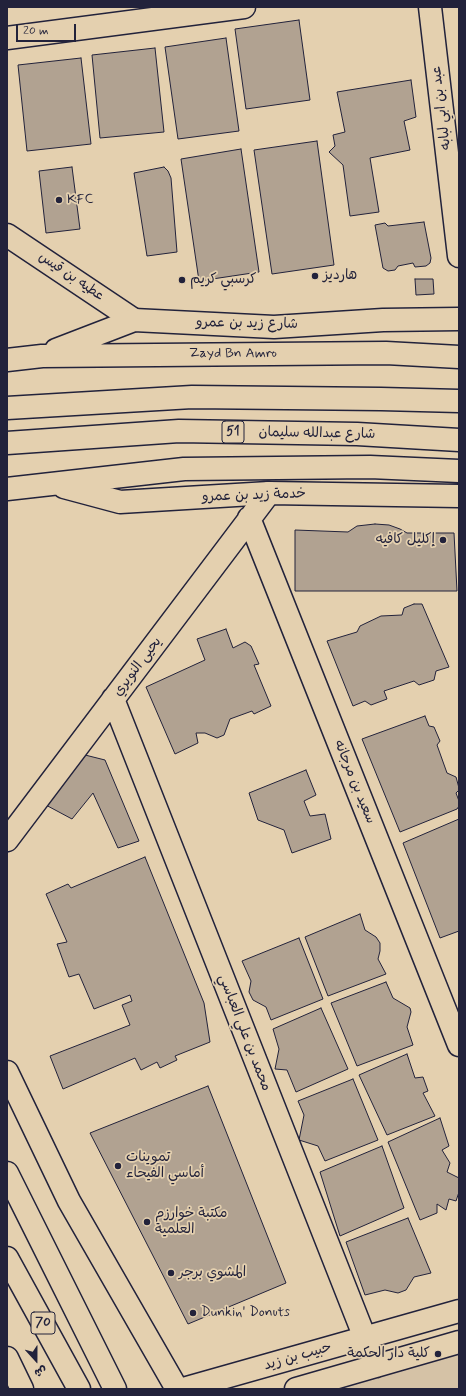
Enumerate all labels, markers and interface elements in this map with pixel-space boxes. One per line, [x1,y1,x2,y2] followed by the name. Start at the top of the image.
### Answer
[18,16,78,42] scale bar
[23,23,49,39] text: 20 m
[429,65,455,151] street label: عبد بن ابي لبابه
[67,192,93,208] place label: KFC
[54,195,64,205] marker: KFC
[35,249,107,305] street label: عطيه بن قيس
[323,268,357,284] place label: هارديز
[310,271,320,281] marker: هارديز
[190,272,256,288] place label: كرسبي كريم
[177,275,187,285] marker: كرسبي كريم
[196,315,298,333] street label: شارع زيد بن عمرو
[189,346,277,362] street label: Zayd Bn Amro
[222,421,244,443] road number: 51
[258,425,376,443] street label: شارع عبدالله سليمان
[202,486,306,506] street label: خدمة زيد بن عمرو
[376,532,435,548] place label: إكليل كافيه
[438,535,448,545] marker: إكليل كافيه
[110,634,166,700] street label: يحيى النويري
[330,738,378,826] street label: سعيد بن مرجانه
[214,972,274,1094] street label: محمد بن علي العباسي
[126,1150,204,1182] place label: تموينات أماسي الفيحاء
[113,1161,123,1171] marker: تموينات أماسي الفيحاء
[155,1206,227,1238] place label: مكتبة خوارزم العلمية
[142,1217,152,1227] marker: مكتبة خوارزم العلمية
[179,1265,246,1281] place label: المشوي برجر
[166,1268,176,1278] marker: المشوي برجر
[201,1305,290,1321] place label: Dunkin' Donuts
[188,1308,198,1318] marker: Dunkin' Donuts
[31,1312,55,1334] road number: 70
[262,1339,334,1375] street label: حبيب بن زيد
[16,1340,56,1380] north arrow
[347,1346,430,1362] place label: كلية دار الحكمة
[433,1349,443,1359] marker: كلية دار الحكمة
[32,1362,48,1380] text: ش

